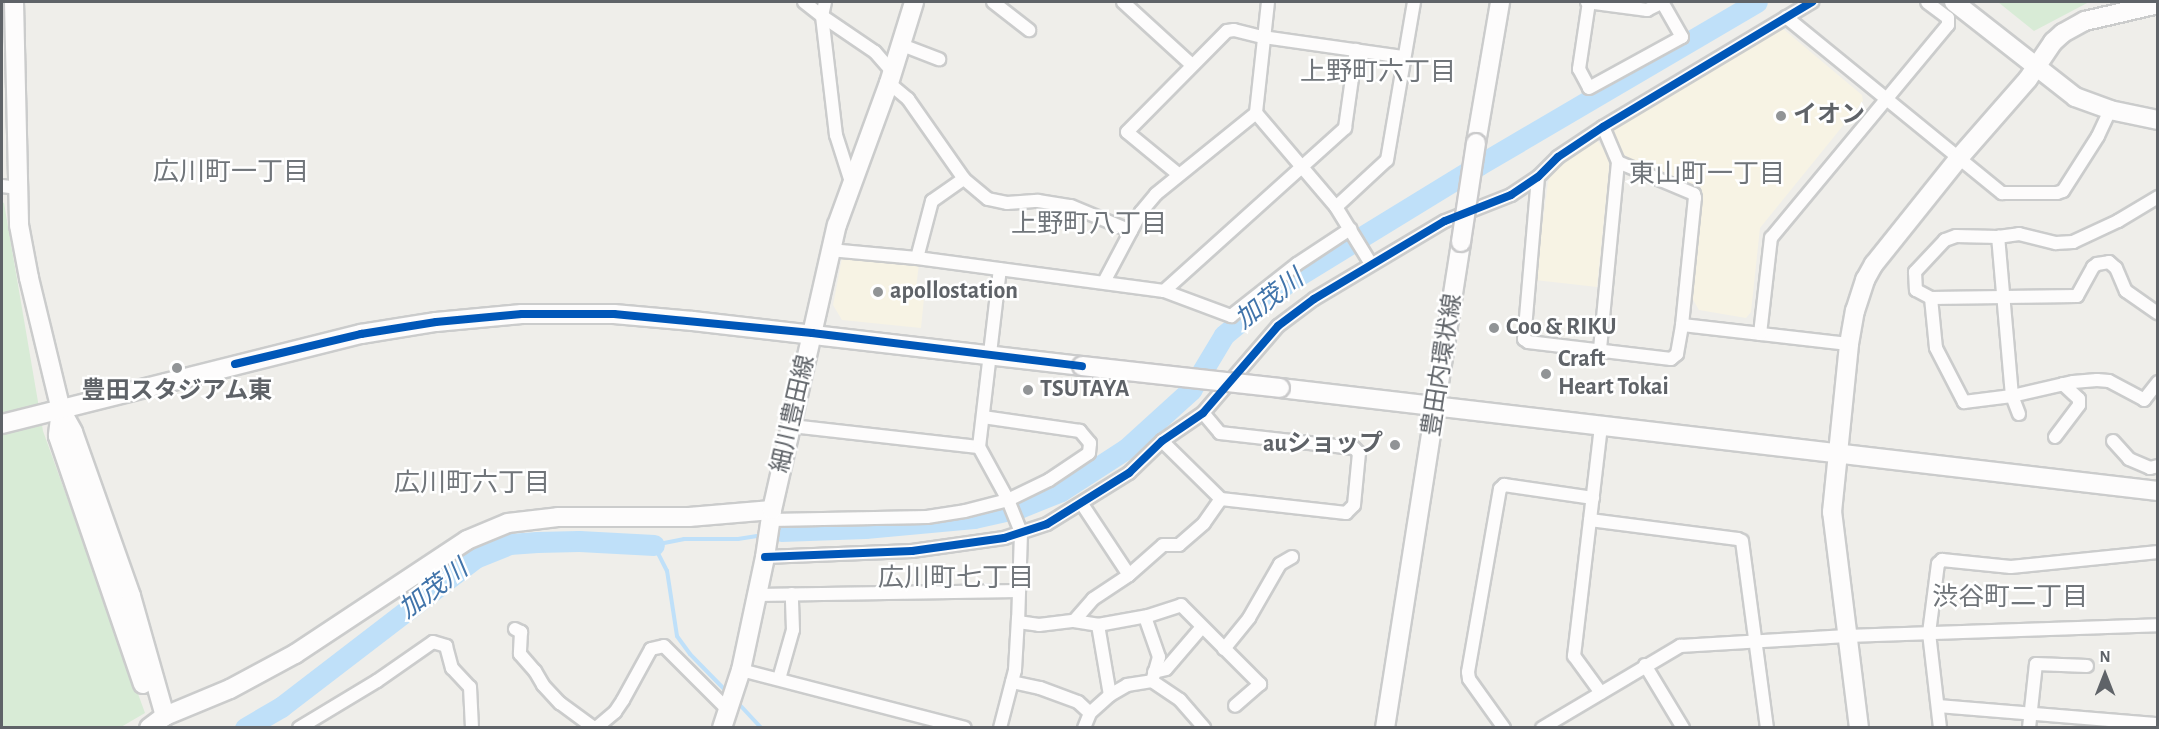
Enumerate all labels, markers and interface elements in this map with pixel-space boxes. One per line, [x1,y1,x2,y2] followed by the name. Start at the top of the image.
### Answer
[1300,57,1456,89] district label: 上野町六丁目
[1793,102,1865,130] place label: イオン
[1774,109,1788,123] marker: イオン
[153,157,309,189] district label: 広川町一丁目
[1629,159,1785,191] district label: 東山町一丁目
[1011,209,1167,241] district label: 上野町八丁目
[1230,264,1310,336] water label: 加茂川
[890,278,1018,306] place label: apollostation
[871,285,885,299] marker: apollostation
[1418,292,1468,438] street label: 豊田内環状線
[1506,314,1617,342] place label: Coo & RIKU
[1487,321,1501,335] marker: Coo & RIKU
[1558,346,1669,402] place label: Craft Heart Tokai
[766,352,822,476] street label: 細川豊田線
[170,361,184,375] marker: 豊田スタジアム東
[1539,367,1553,381] marker: Craft Heart Tokai
[1040,376,1129,404] place label: TSUTAYA
[81,378,273,406] place label: 豊田スタジアム東
[1021,383,1035,397] marker: TSUTAYA
[1263,431,1383,459] place label: auショップ
[1388,438,1402,452] marker: auショップ
[394,468,550,500] district label: 広川町六丁目
[393,554,475,626] water label: 加茂川
[878,563,1034,595] district label: 広川町七丁目
[1932,582,2088,614] district label: 渋谷町二丁目
[2075,645,2135,705] north arrow
[2099,649,2111,665] text: N

